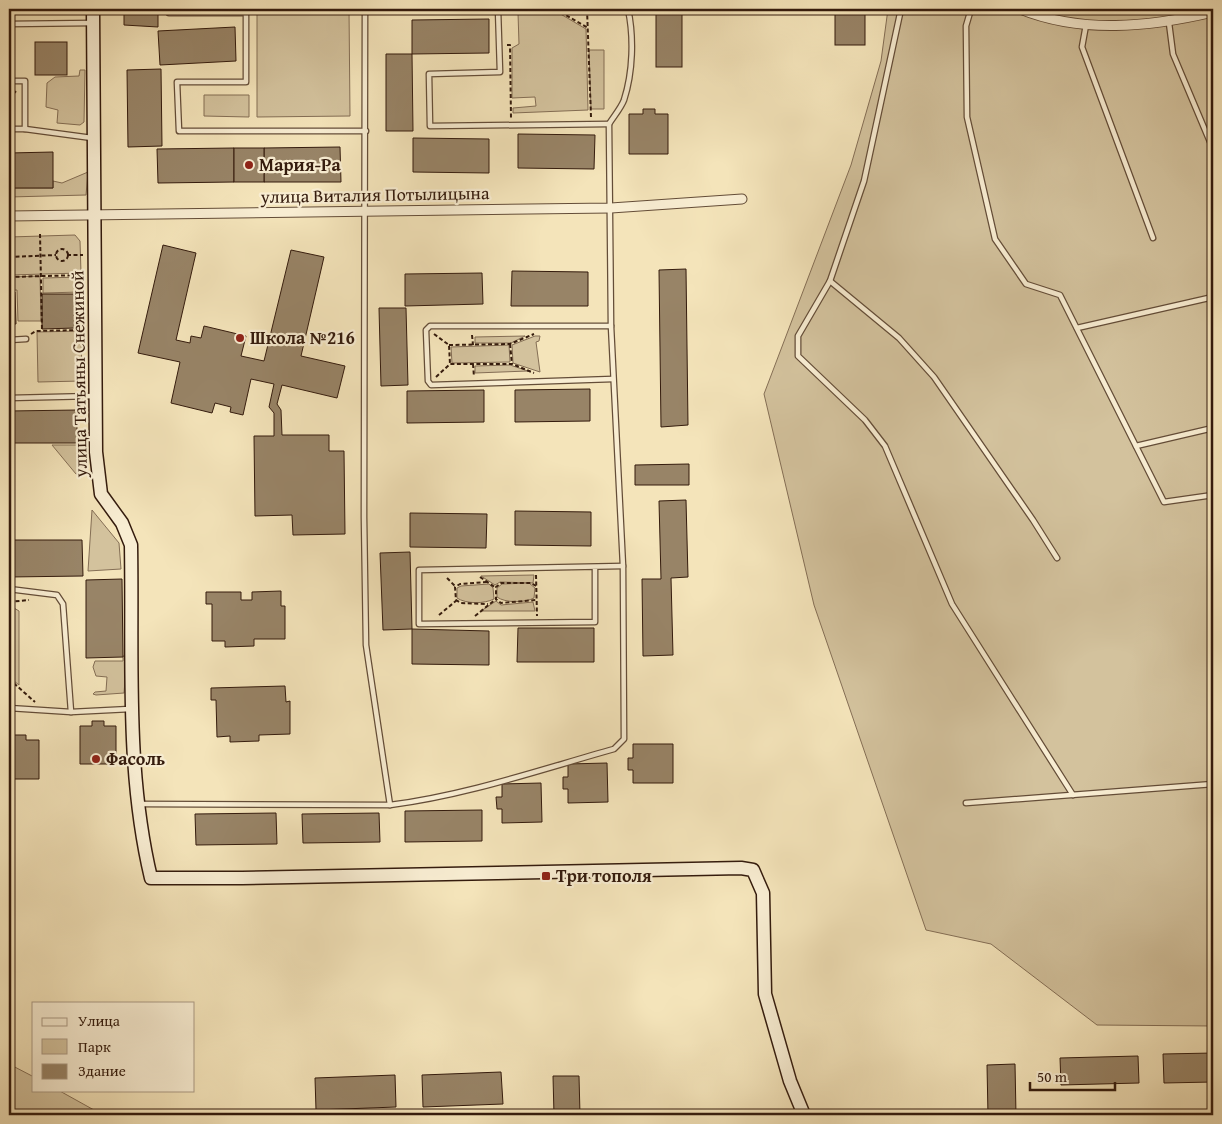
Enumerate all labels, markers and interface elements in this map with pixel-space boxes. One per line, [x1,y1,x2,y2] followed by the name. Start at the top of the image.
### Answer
[259,151,342,178] place label: Мария-Ра
[243,159,255,171] marker: Мария-Ра
[259,179,490,210] street label: улица Виталия Потылицына
[63,270,94,479] street label: улица Татьяны Снежиной
[250,324,355,351] place label: Школа №216
[234,332,246,344] marker: Школа №216
[106,745,165,772] place label: Фасоль
[90,753,102,765] marker: Фасоль
[556,862,652,889] place label: Три тополя
[540,870,552,882] marker: Три тополя
[32,1002,195,1092] legend
[78,1010,121,1031] text: Улица
[78,1036,111,1057] text: Парк
[1030,1059,1114,1091] scale bar
[78,1060,126,1081] text: Здание
[1037,1066,1068,1087] text: 50 m

